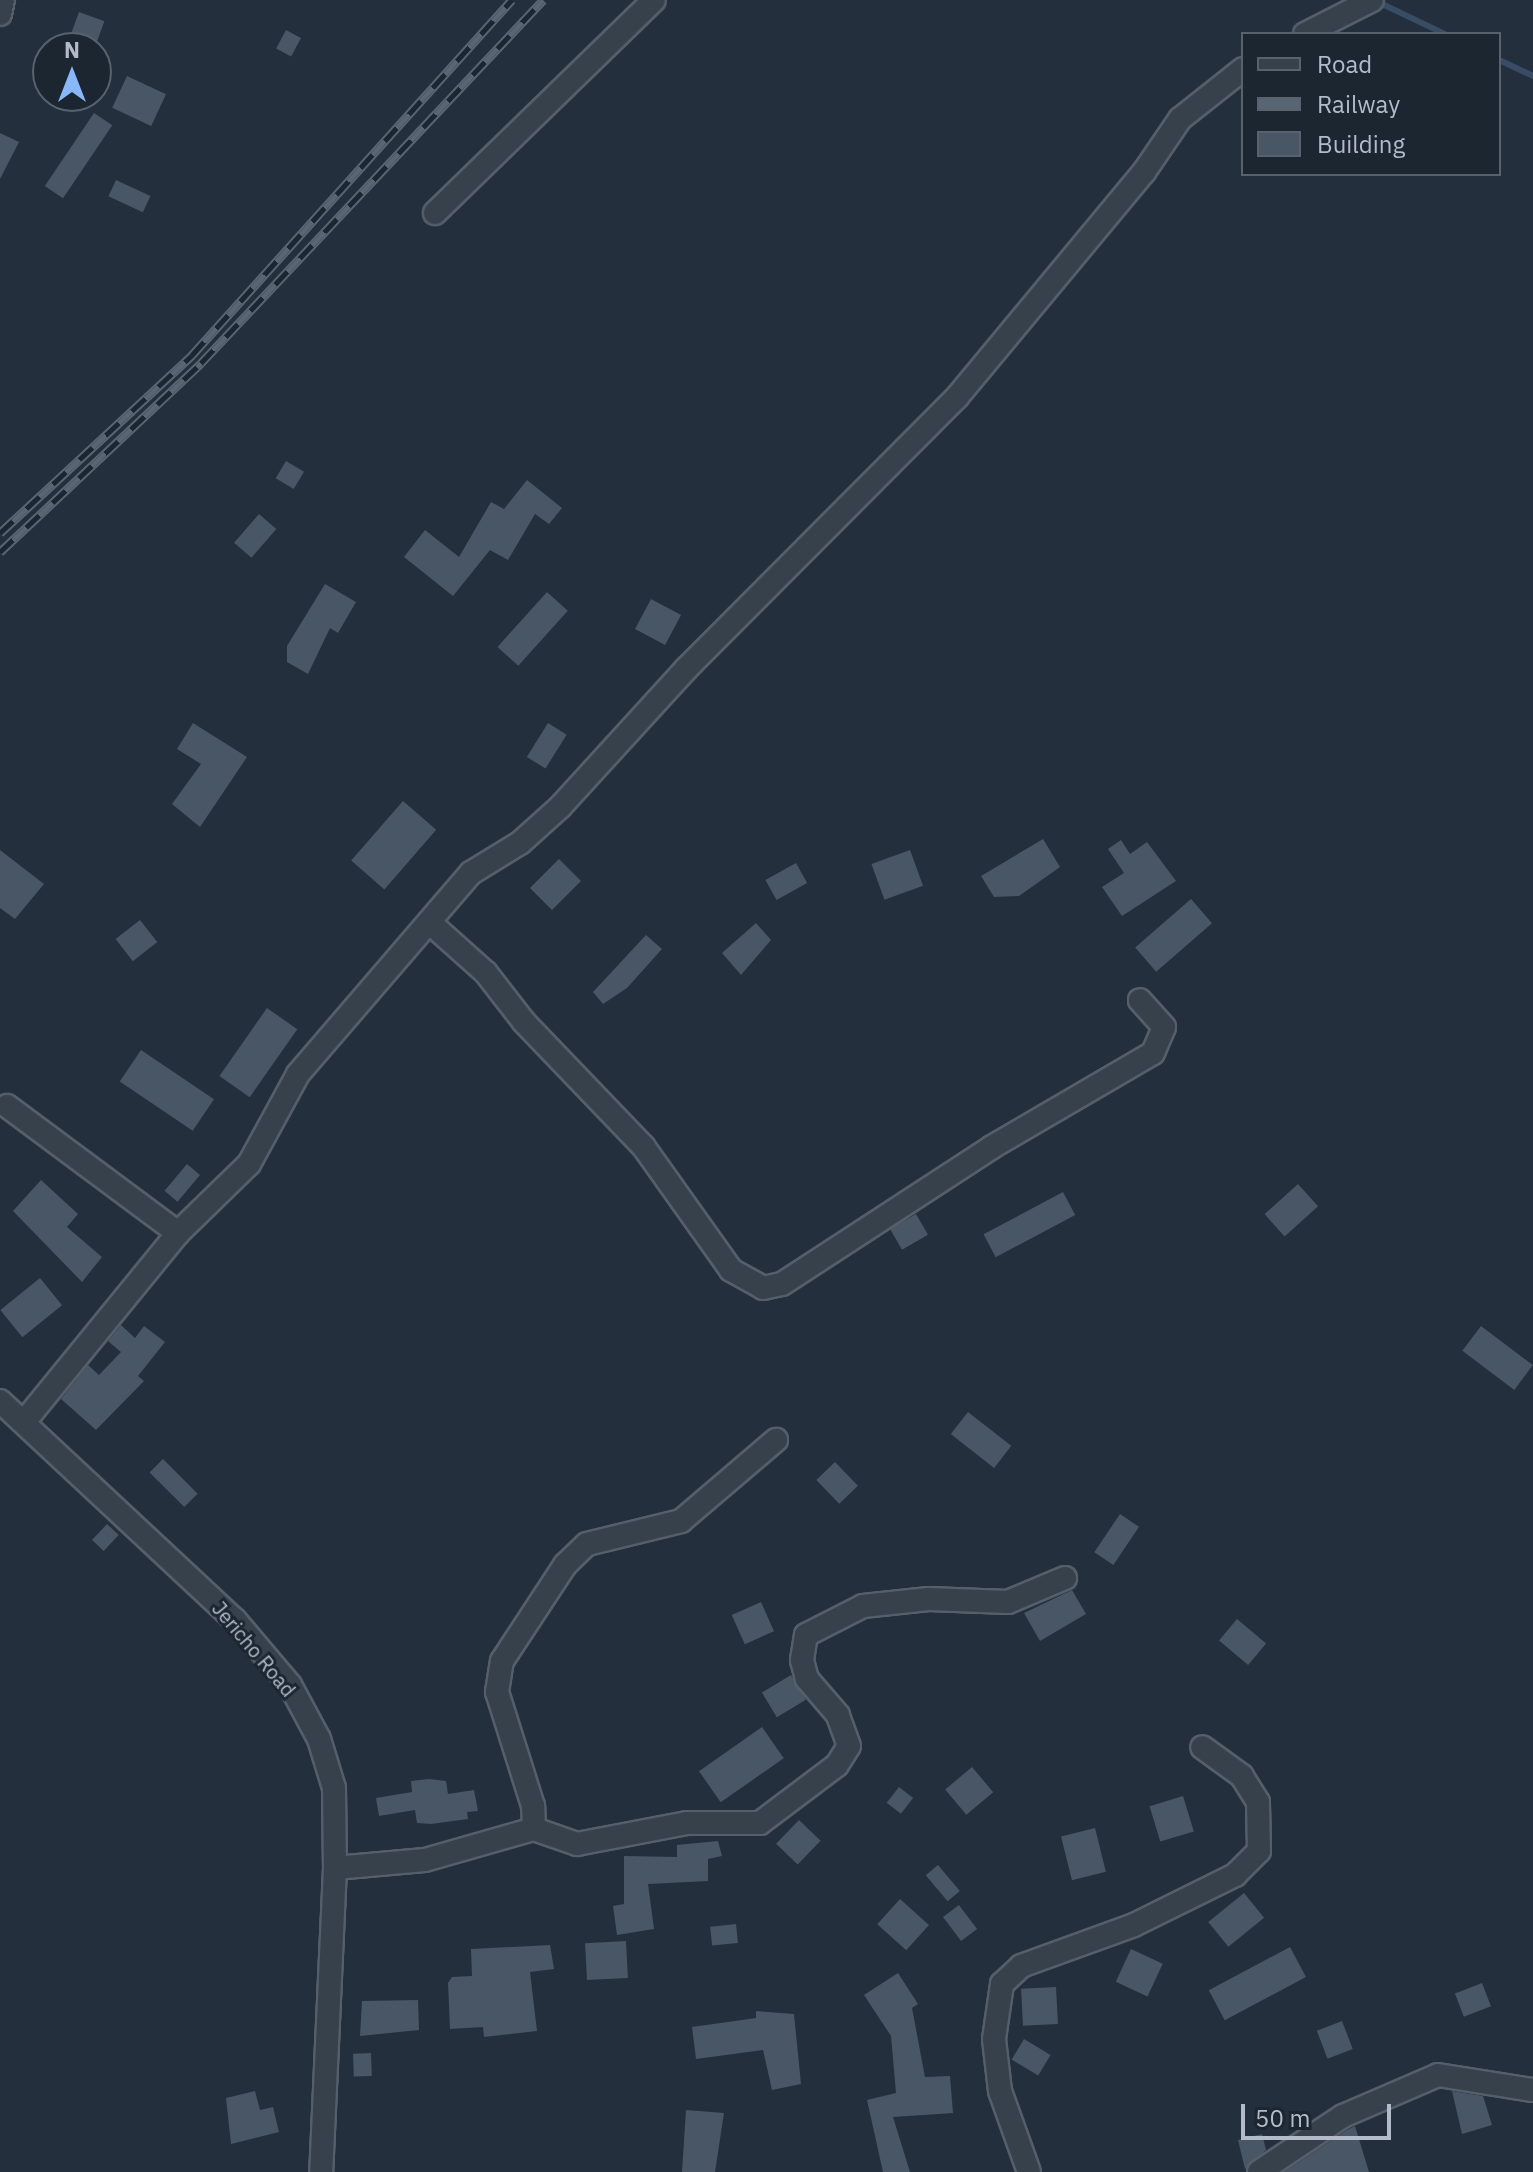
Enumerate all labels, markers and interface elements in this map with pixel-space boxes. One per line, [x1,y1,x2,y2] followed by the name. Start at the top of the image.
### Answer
[32,32,112,112] north arrow
[1241,32,1501,176] legend
[64,35,80,64] text: N
[1317,48,1372,80] text: Road
[1317,88,1400,120] text: Railway
[1317,128,1405,160] text: Building
[207,1597,301,1701] street label: Jericho Road
[1245,2088,1395,2138] scale bar
[1255,2102,1310,2134] text: 50 m

